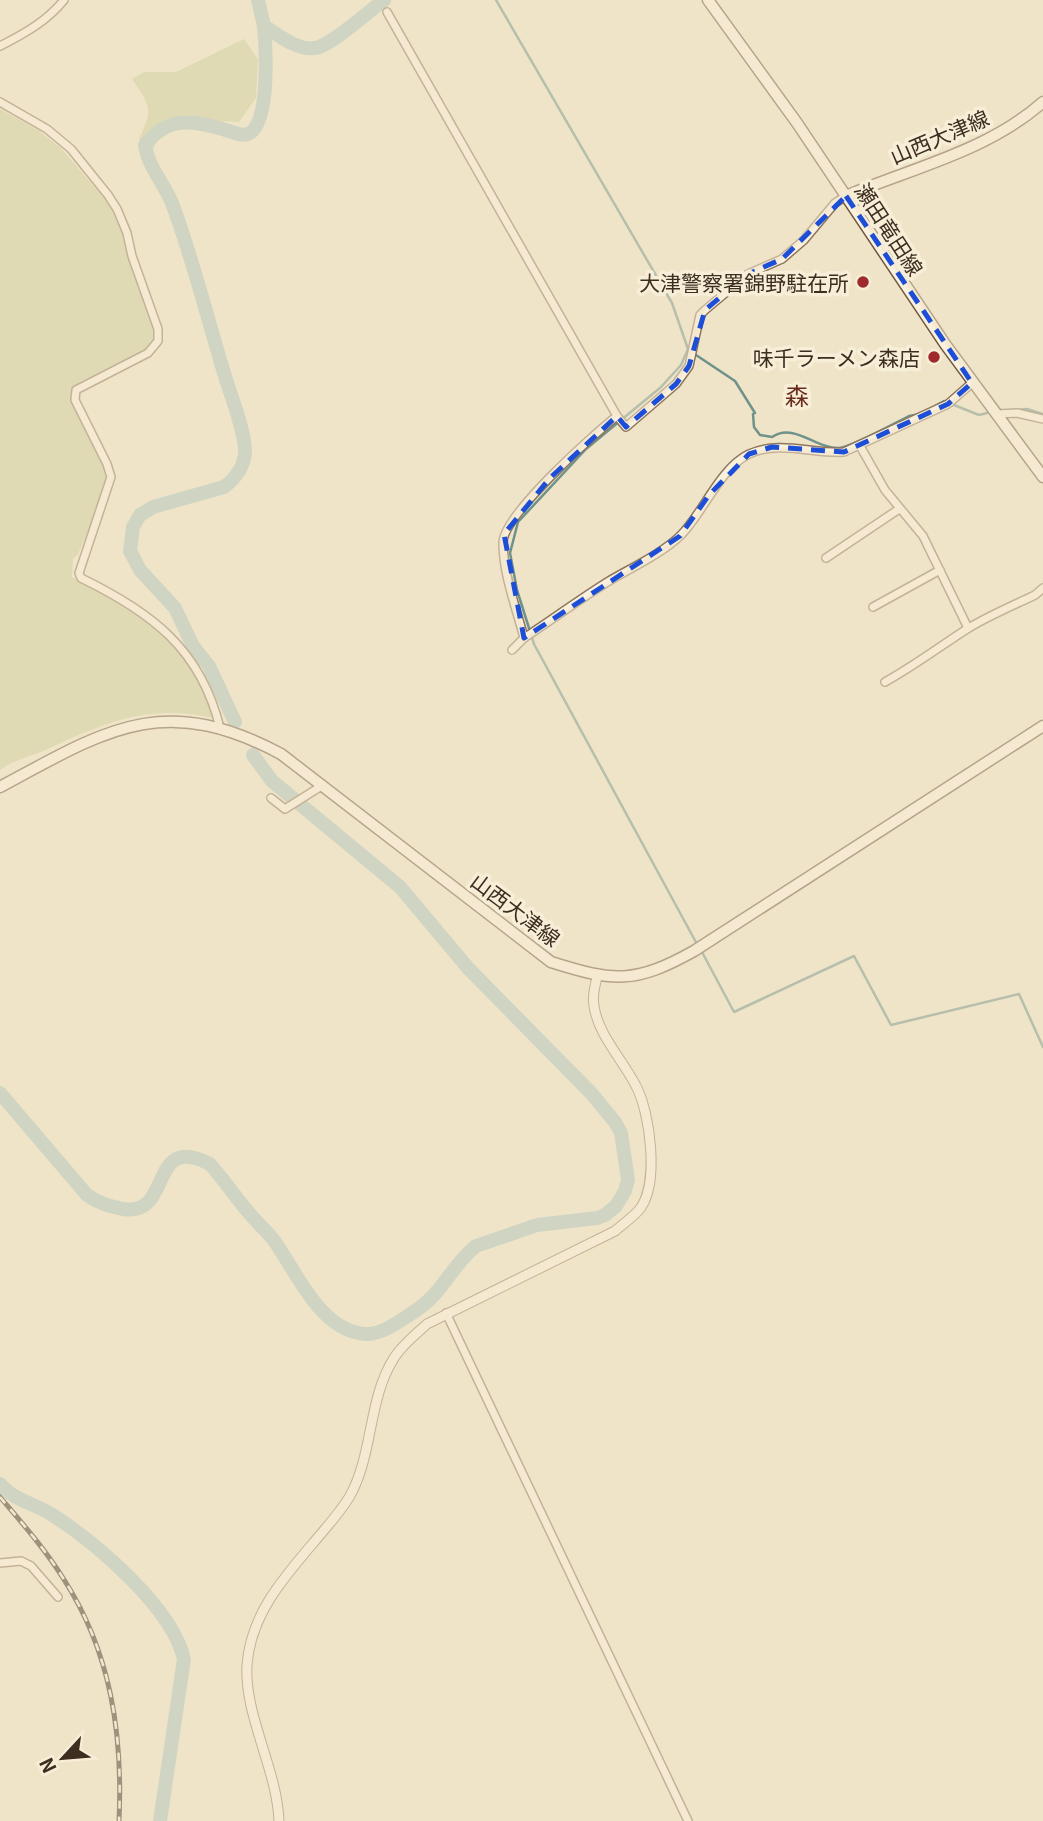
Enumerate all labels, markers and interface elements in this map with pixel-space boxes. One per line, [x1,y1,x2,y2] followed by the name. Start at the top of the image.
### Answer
[885,102,993,170] street label: 山西大津線
[849,177,931,281] street label: 瀬田竜田線
[639,267,849,297] place label: 大津警察署錦野駐在所
[855,274,871,290] marker: 大津警察署錦野駐在所
[753,342,920,372] place label: 味千ラーメン森店
[926,349,942,365] marker: 味千ラーメン森店
[785,377,809,412] district label: 森
[465,865,567,953] street label: 山西大津線
[28,1723,98,1793] north arrow
[31,1754,62,1778] text: N

